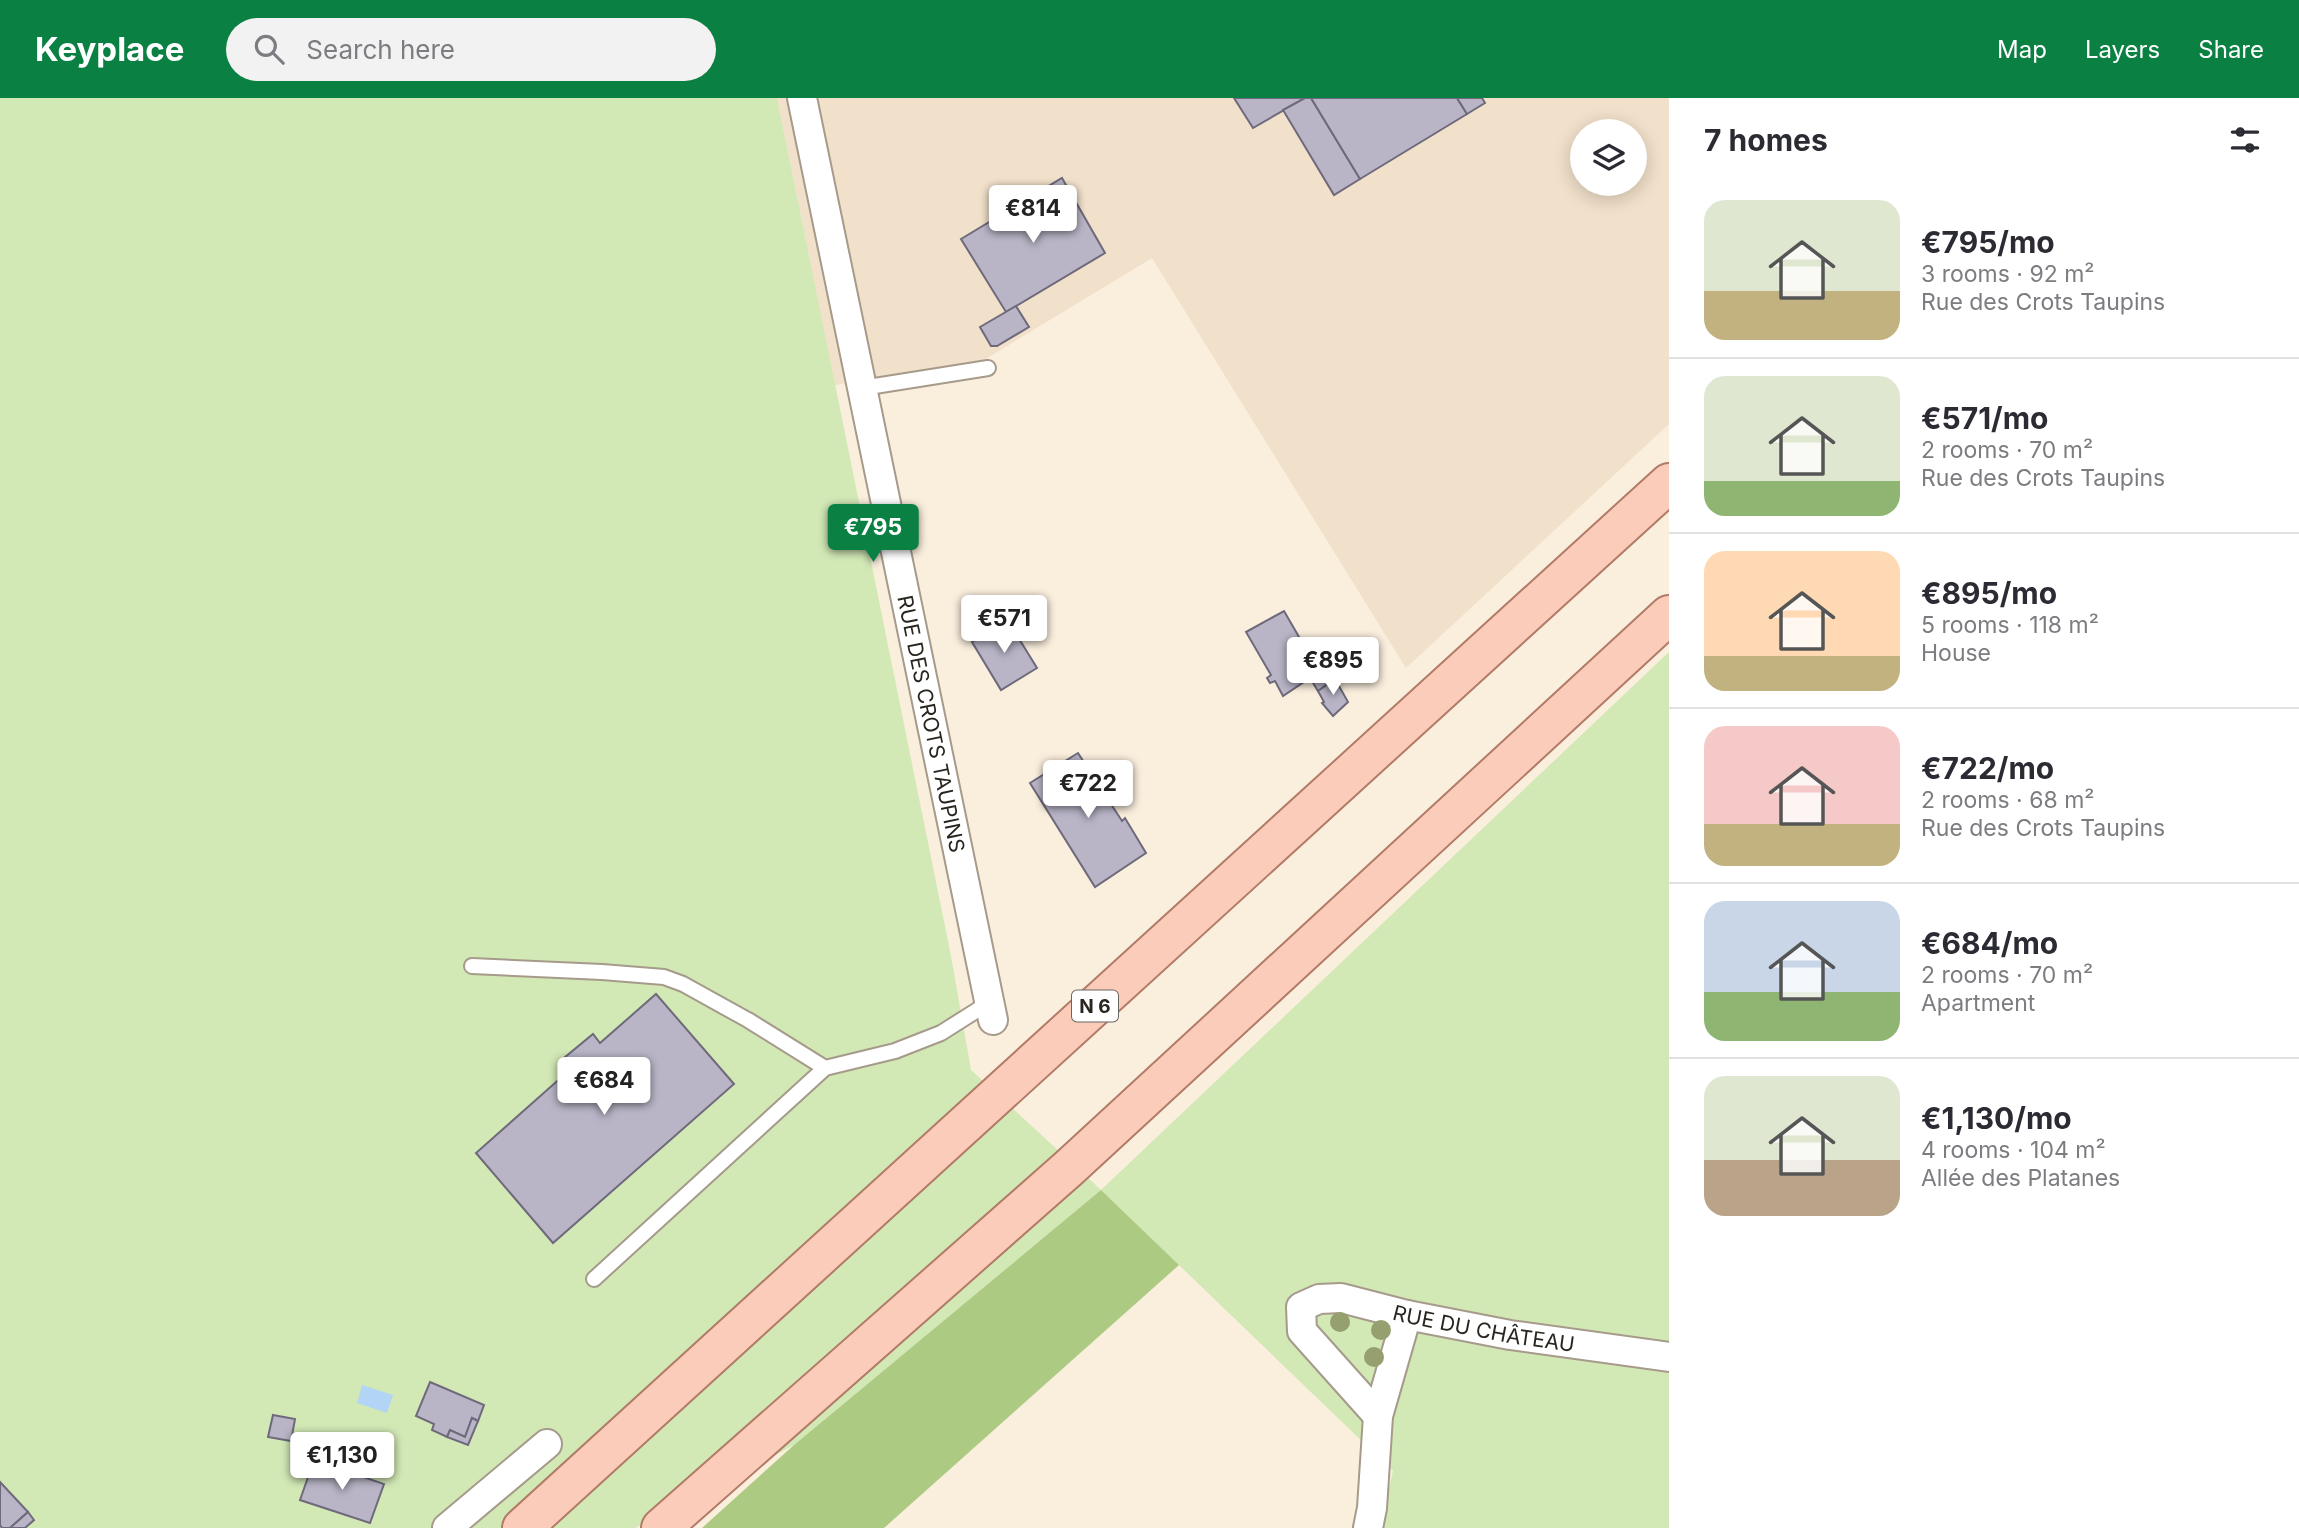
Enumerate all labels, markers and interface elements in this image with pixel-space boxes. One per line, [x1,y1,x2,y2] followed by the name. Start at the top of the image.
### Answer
[226,18,716,81] search box
[35,29,184,69] text: Keyplace
[250,30,288,68] icon: search
[306,34,455,65] text: Search here
[1997,35,2047,64] text: Map
[2085,35,2160,64] text: Layers
[2198,35,2264,64] text: Share
[1570,119,1647,196] map controls
[1570,119,1647,196] button: layers
[2226,121,2264,159] icon: filters
[1704,122,1828,158] text: 7 homes
[992,186,1074,245] pin: €814
[1005,194,1061,222] text: €814
[1921,224,2055,260] text: €795/mo
[1760,228,1844,312] icon: home
[1921,260,2094,288] text: 3 rooms · 92 m²
[1921,288,2165,316] text: Rue des Crots Taupins
[1921,400,2049,436] text: €571/mo
[1760,404,1844,488] icon: home
[1921,436,2093,464] text: 2 rooms · 70 m²
[1921,464,2165,492] text: Rue des Crots Taupins
[832,504,914,564] pin: €795
[844,513,902,541] text: €795
[1921,575,2057,611] text: €895/mo
[1760,579,1844,663] icon: home
[893,593,970,855] street label: RUE DES CROTS TAUPINS
[963,596,1045,655] pin: €571
[977,604,1031,632] text: €571
[1921,611,2099,639] text: 5 rooms · 118 m²
[1292,638,1374,697] pin: €895
[1921,639,1991,667] text: House
[1303,646,1363,674] text: €895
[1921,750,2054,786] text: €722/mo
[1760,754,1844,838] icon: home
[1047,760,1129,820] pin: €722
[1059,769,1117,797] text: €722
[1921,786,2094,814] text: 2 rooms · 68 m²
[1921,814,2165,842] text: Rue des Crots Taupins
[1921,925,2058,961] text: €684/mo
[1760,929,1844,1013] icon: home
[1921,961,2093,989] text: 2 rooms · 70 m²
[1921,989,2035,1017] text: Apartment
[1072,991,1118,1022] road number: N 6
[563,1058,645,1117] pin: €684
[573,1066,635,1094] text: €684
[1921,1100,2072,1136] text: €1,130/mo
[1760,1104,1844,1188] icon: home
[1921,1136,2106,1164] text: 4 rooms · 104 m²
[1921,1164,2120,1192] text: Allée des Platanes
[1390,1299,1576,1356] street label: RUE DU CHÂTEAU
[285,1432,399,1492] pin: €1,130
[306,1441,378,1469] text: €1,130

